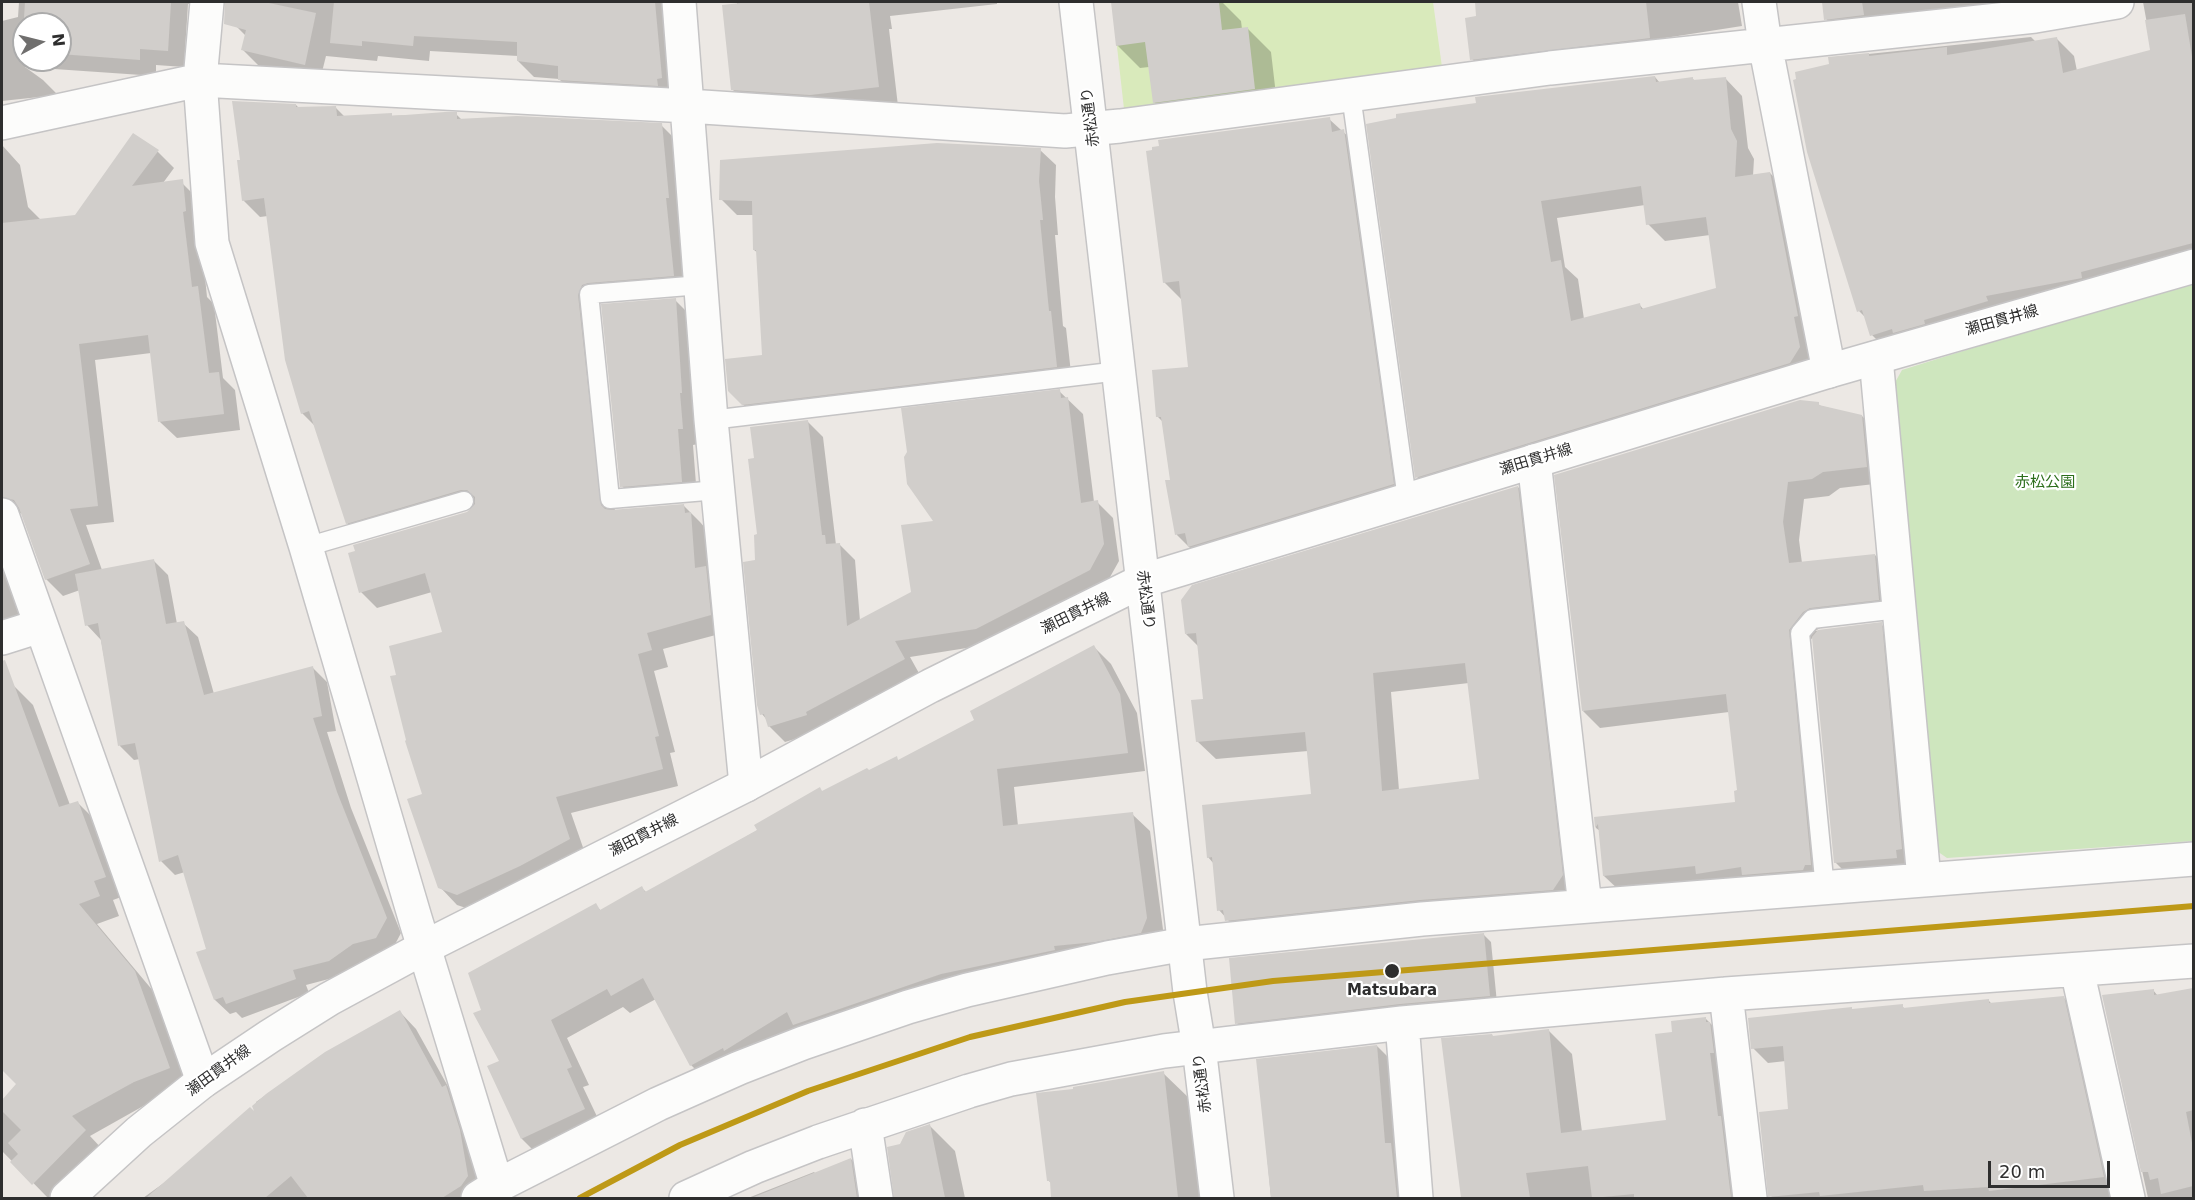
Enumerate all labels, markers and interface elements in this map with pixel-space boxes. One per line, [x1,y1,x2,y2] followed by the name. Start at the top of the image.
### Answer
[12,12,72,72] north arrow
[48,32,69,48] text: N
[1078,86,1104,148] street label: 赤松通り
[1963,302,2041,340] street label: 瀬田貫井線
[1498,440,1574,480] street label: 瀬田貫井線
[2015,474,2075,492] park label: 赤松公園
[1132,569,1158,631] street label: 赤松通り
[1038,589,1114,639] street label: 瀬田貫井線
[607,811,681,861] street label: 瀬田貫井線
[1383,962,1401,980] marker: Matsubara
[1347,982,1437,1000] place label: Matsubara
[183,1042,255,1100] street label: 瀬田貫井線
[1190,1052,1216,1114] street label: 赤松通り
[1991,1149,2112,1187] scale bar
[1999,1161,2045,1182] text: 20 m

